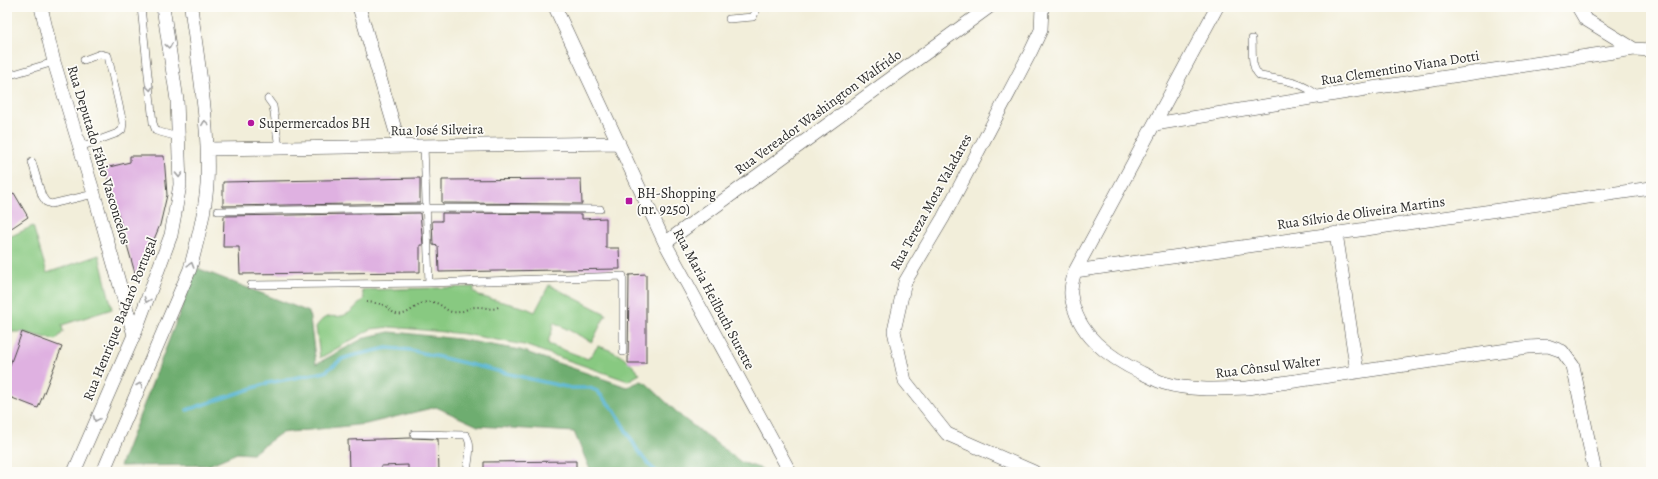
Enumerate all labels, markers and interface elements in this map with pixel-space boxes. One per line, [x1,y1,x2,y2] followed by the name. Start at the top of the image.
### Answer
[164,42,173,49] one-way arrow
[731,45,905,179] street label: Rua Vereador Washington Walfrido
[1319,46,1481,90] street label: Rua Clementino Viana Dotti
[63,63,135,247] street label: Rua Deputado Fábio Vasconcelos
[145,85,154,91] one-way arrow
[259,114,370,133] place label: Supermercados BH
[246,118,256,128] marker: Supermercados BH
[200,120,209,126] one-way arrow
[390,120,484,140] street label: Rua José Silveira
[886,131,976,273] street label: Rua Tereza Mota Valadares
[175,172,184,178] one-way arrow
[637,184,716,219] place label: BH-Shopping (nr. 9250)
[1276,192,1446,234] street label: Rua Sílvio de Oliveira Martins
[624,196,634,206] marker: BH-Shopping (nr. 9250)
[669,225,759,373] street label: Rua Maria Heilbuth Surette
[78,234,162,404] street label: Rua Henrique Badaró Portugal
[186,262,195,269] one-way arrow
[144,296,152,303] one-way arrow
[1214,351,1322,383] street label: Rua Cônsul Walter
[135,381,143,388] one-way arrow
[93,415,101,423] one-way arrow

